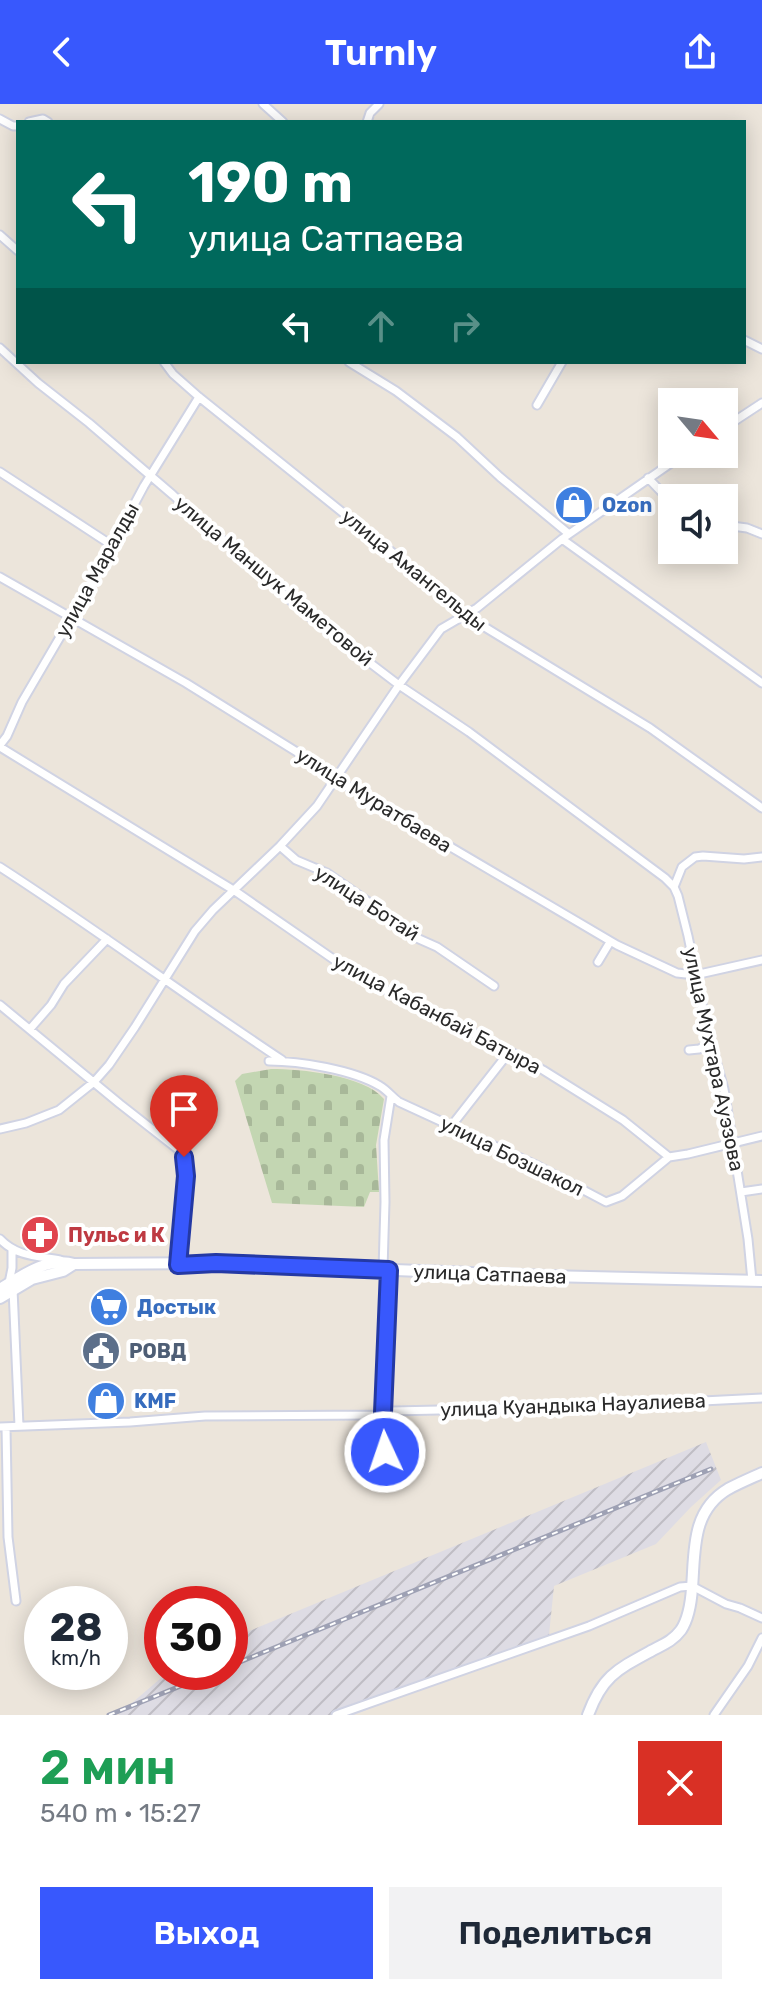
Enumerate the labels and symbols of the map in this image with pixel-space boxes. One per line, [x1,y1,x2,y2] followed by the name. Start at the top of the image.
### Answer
[658,388,738,468] north arrow
[553,484,595,526] shop icon: Ozon
[170,491,378,671] street label: улица Маншук Маметовой
[602,493,652,517] place label: Ozon
[50,499,144,641] street label: улица Маралды
[337,504,491,636] street label: улица Амангельды
[292,743,456,857] street label: улица Муратбаева
[310,860,424,946] street label: улица Ботай
[678,945,750,1173] street label: улица Мухтара Ауэзова
[329,949,545,1079] street label: улица Кабанбай Батыра
[150,1075,218,1157] pin
[436,1111,588,1201] street label: улица Бозшакол
[19,1214,61,1256] pharmacy icon: Пульс и К
[68,1223,165,1247] place label: Пульс и К
[413,1259,567,1289] street label: улица Сатпаева
[88,1286,130,1328] supermarket icon: Достык
[137,1295,216,1319] place label: Достык
[80,1330,122,1372] public building icon: РОВД
[129,1339,186,1363] place label: РОВД
[85,1380,127,1422] shop icon: KMF
[440,1388,706,1422] street label: улица Куандыка Науалиева
[134,1389,176,1413] place label: KMF
[343,1410,427,1494] position arrow
[144,1586,248,1690] speed limit sign: 30

